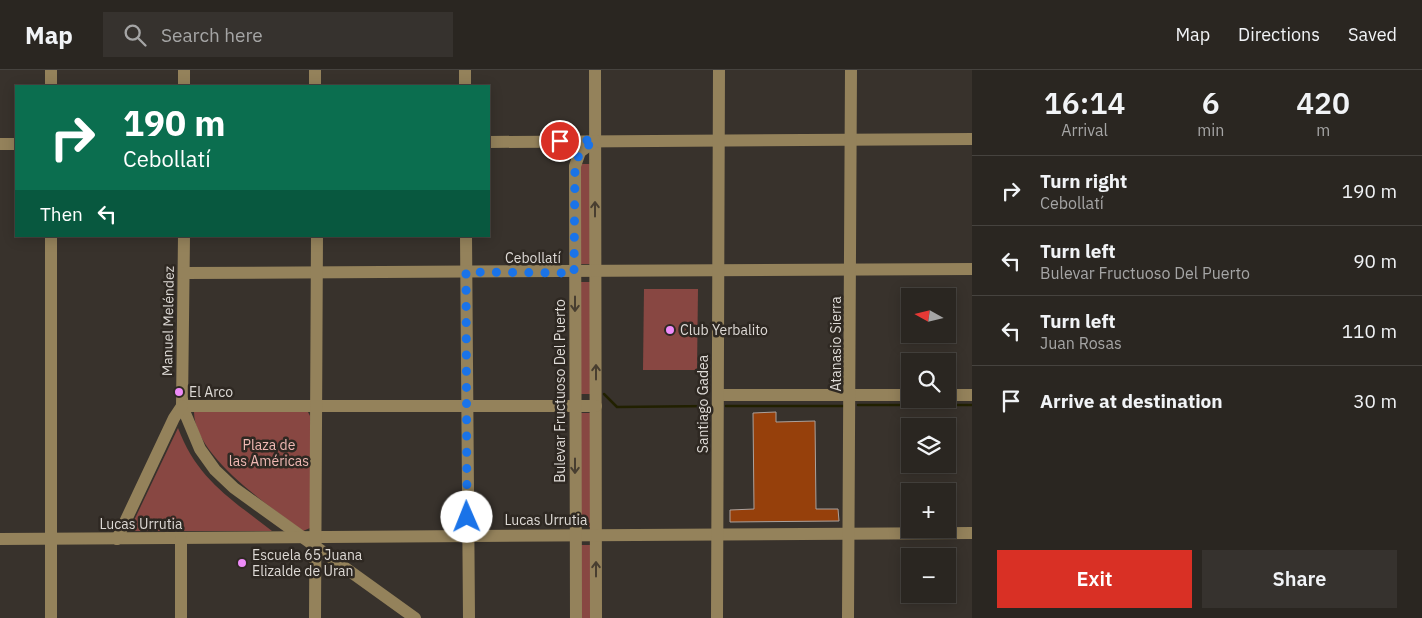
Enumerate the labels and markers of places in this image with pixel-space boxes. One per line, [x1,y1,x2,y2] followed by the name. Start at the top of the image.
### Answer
[539,120,581,162] pin
[680,321,768,339] place label: Club Yerbalito
[664,324,676,336] marker: Club Yerbalito
[189,383,233,401] place label: El Arco
[173,386,185,398] marker: El Arco
[252,546,363,580] place label: Escuela 65 Juana Elizalde de Uran
[236,557,248,569] marker: Escuela 65 Juana Elizalde de Uran

